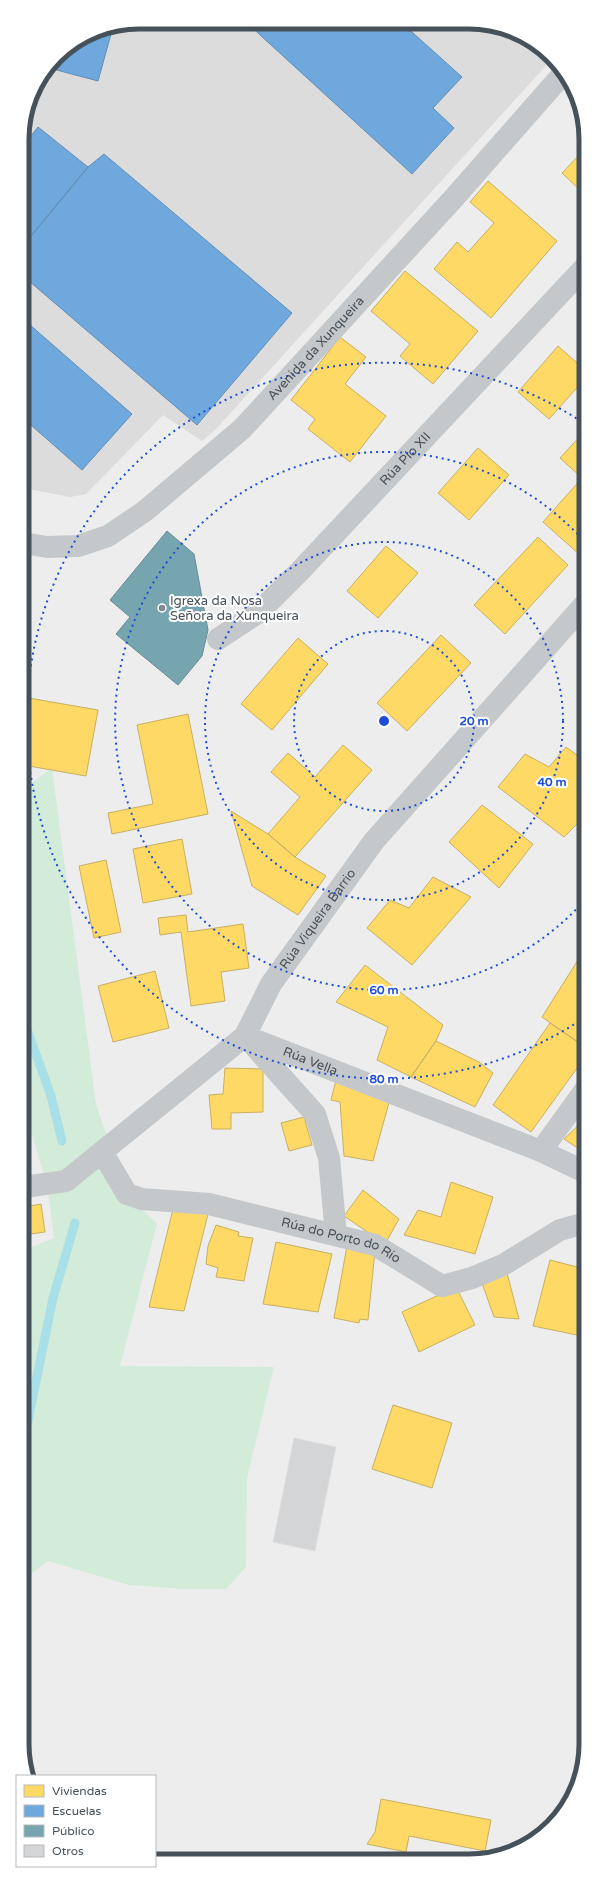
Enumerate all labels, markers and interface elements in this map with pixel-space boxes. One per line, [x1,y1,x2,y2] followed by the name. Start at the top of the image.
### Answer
[264,293,368,404] street label: Avenida da Xunqueira
[376,429,434,489] street label: Rúa Pío XII
[170,593,299,624] place label: Igrexa da Nosa Señora da Xunqueira
[157,603,167,613] marker: Igrexa da Nosa Señora da Xunqueira
[377,714,391,728] centre of rings
[459,714,489,728] text: 20 m
[537,775,567,789] text: 40 m
[276,866,359,972] street label: Rúa Viqueira Barrio
[369,983,399,997] text: 60 m
[281,1044,340,1079] street label: Rúa Vella
[369,1072,399,1086] text: 80 m
[280,1214,404,1267] street label: Rúa do Porto do Río
[16,1775,156,1867] legend
[52,1784,107,1798] text: Viviendas
[52,1804,102,1818] text: Escuelas
[52,1824,94,1838] text: Público
[52,1844,84,1858] text: Otros

